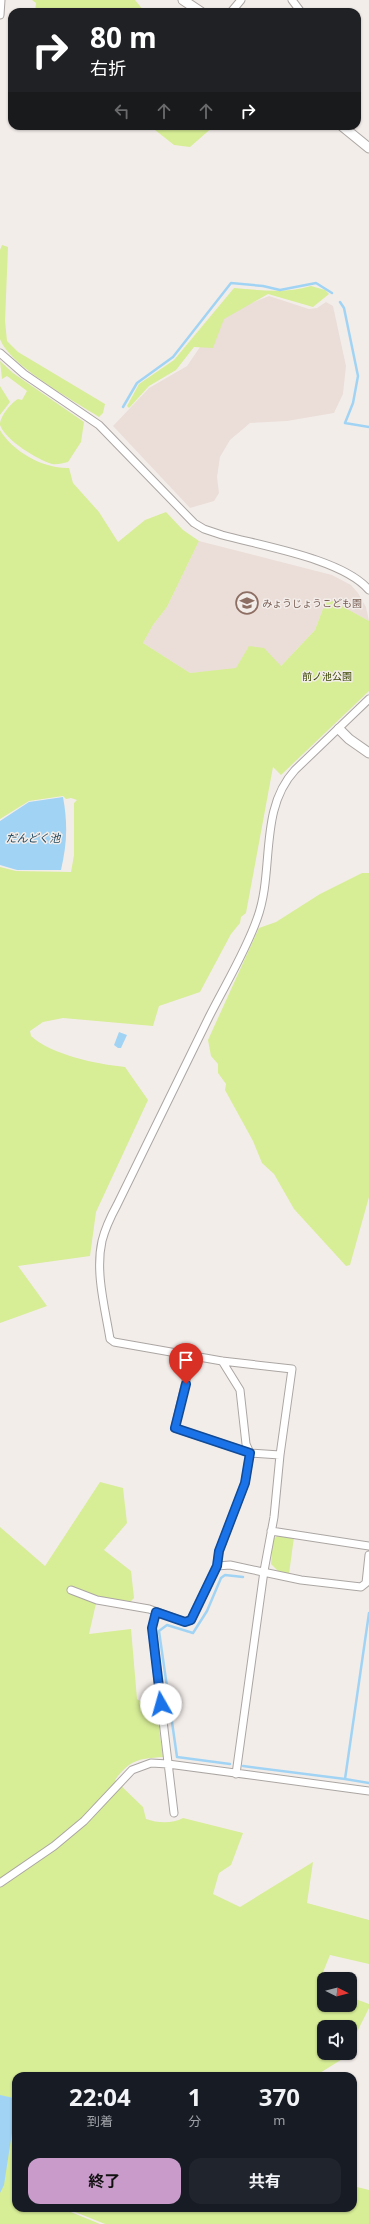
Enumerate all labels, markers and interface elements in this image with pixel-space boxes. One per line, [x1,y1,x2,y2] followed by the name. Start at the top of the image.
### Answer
[90,18,157,56] text: 80 m
[24,24,76,76] icon: right
[90,56,126,80] text: 右折
[111,100,133,122] icon: left
[153,100,175,122] icon: ahead
[195,100,217,122] icon: ahead
[237,100,259,122] icon: right
[234,590,260,616] school or university icon: みょうじょうこども園
[262,596,362,610] place label: みょうじょうこども園
[302,669,352,683] park label: 前ノ池公園
[6,830,61,845] water label: だんどく池
[169,1343,203,1384] pin
[175,1349,197,1371] icon: arrive
[140,1683,182,1725] position arrow
[317,1972,357,2012] north arrow
[317,1972,357,2060] map controls
[317,2020,357,2060] button: sound
[69,2080,131,2113] text: 22:04
[188,2080,202,2113] text: 1
[259,2080,300,2113] text: 370
[273,2111,285,2129] text: m
[87,2112,113,2130] text: 到着
[188,2112,201,2130] text: 分
[28,2158,181,2204] button: 終了
[189,2158,341,2204] button: 共有

